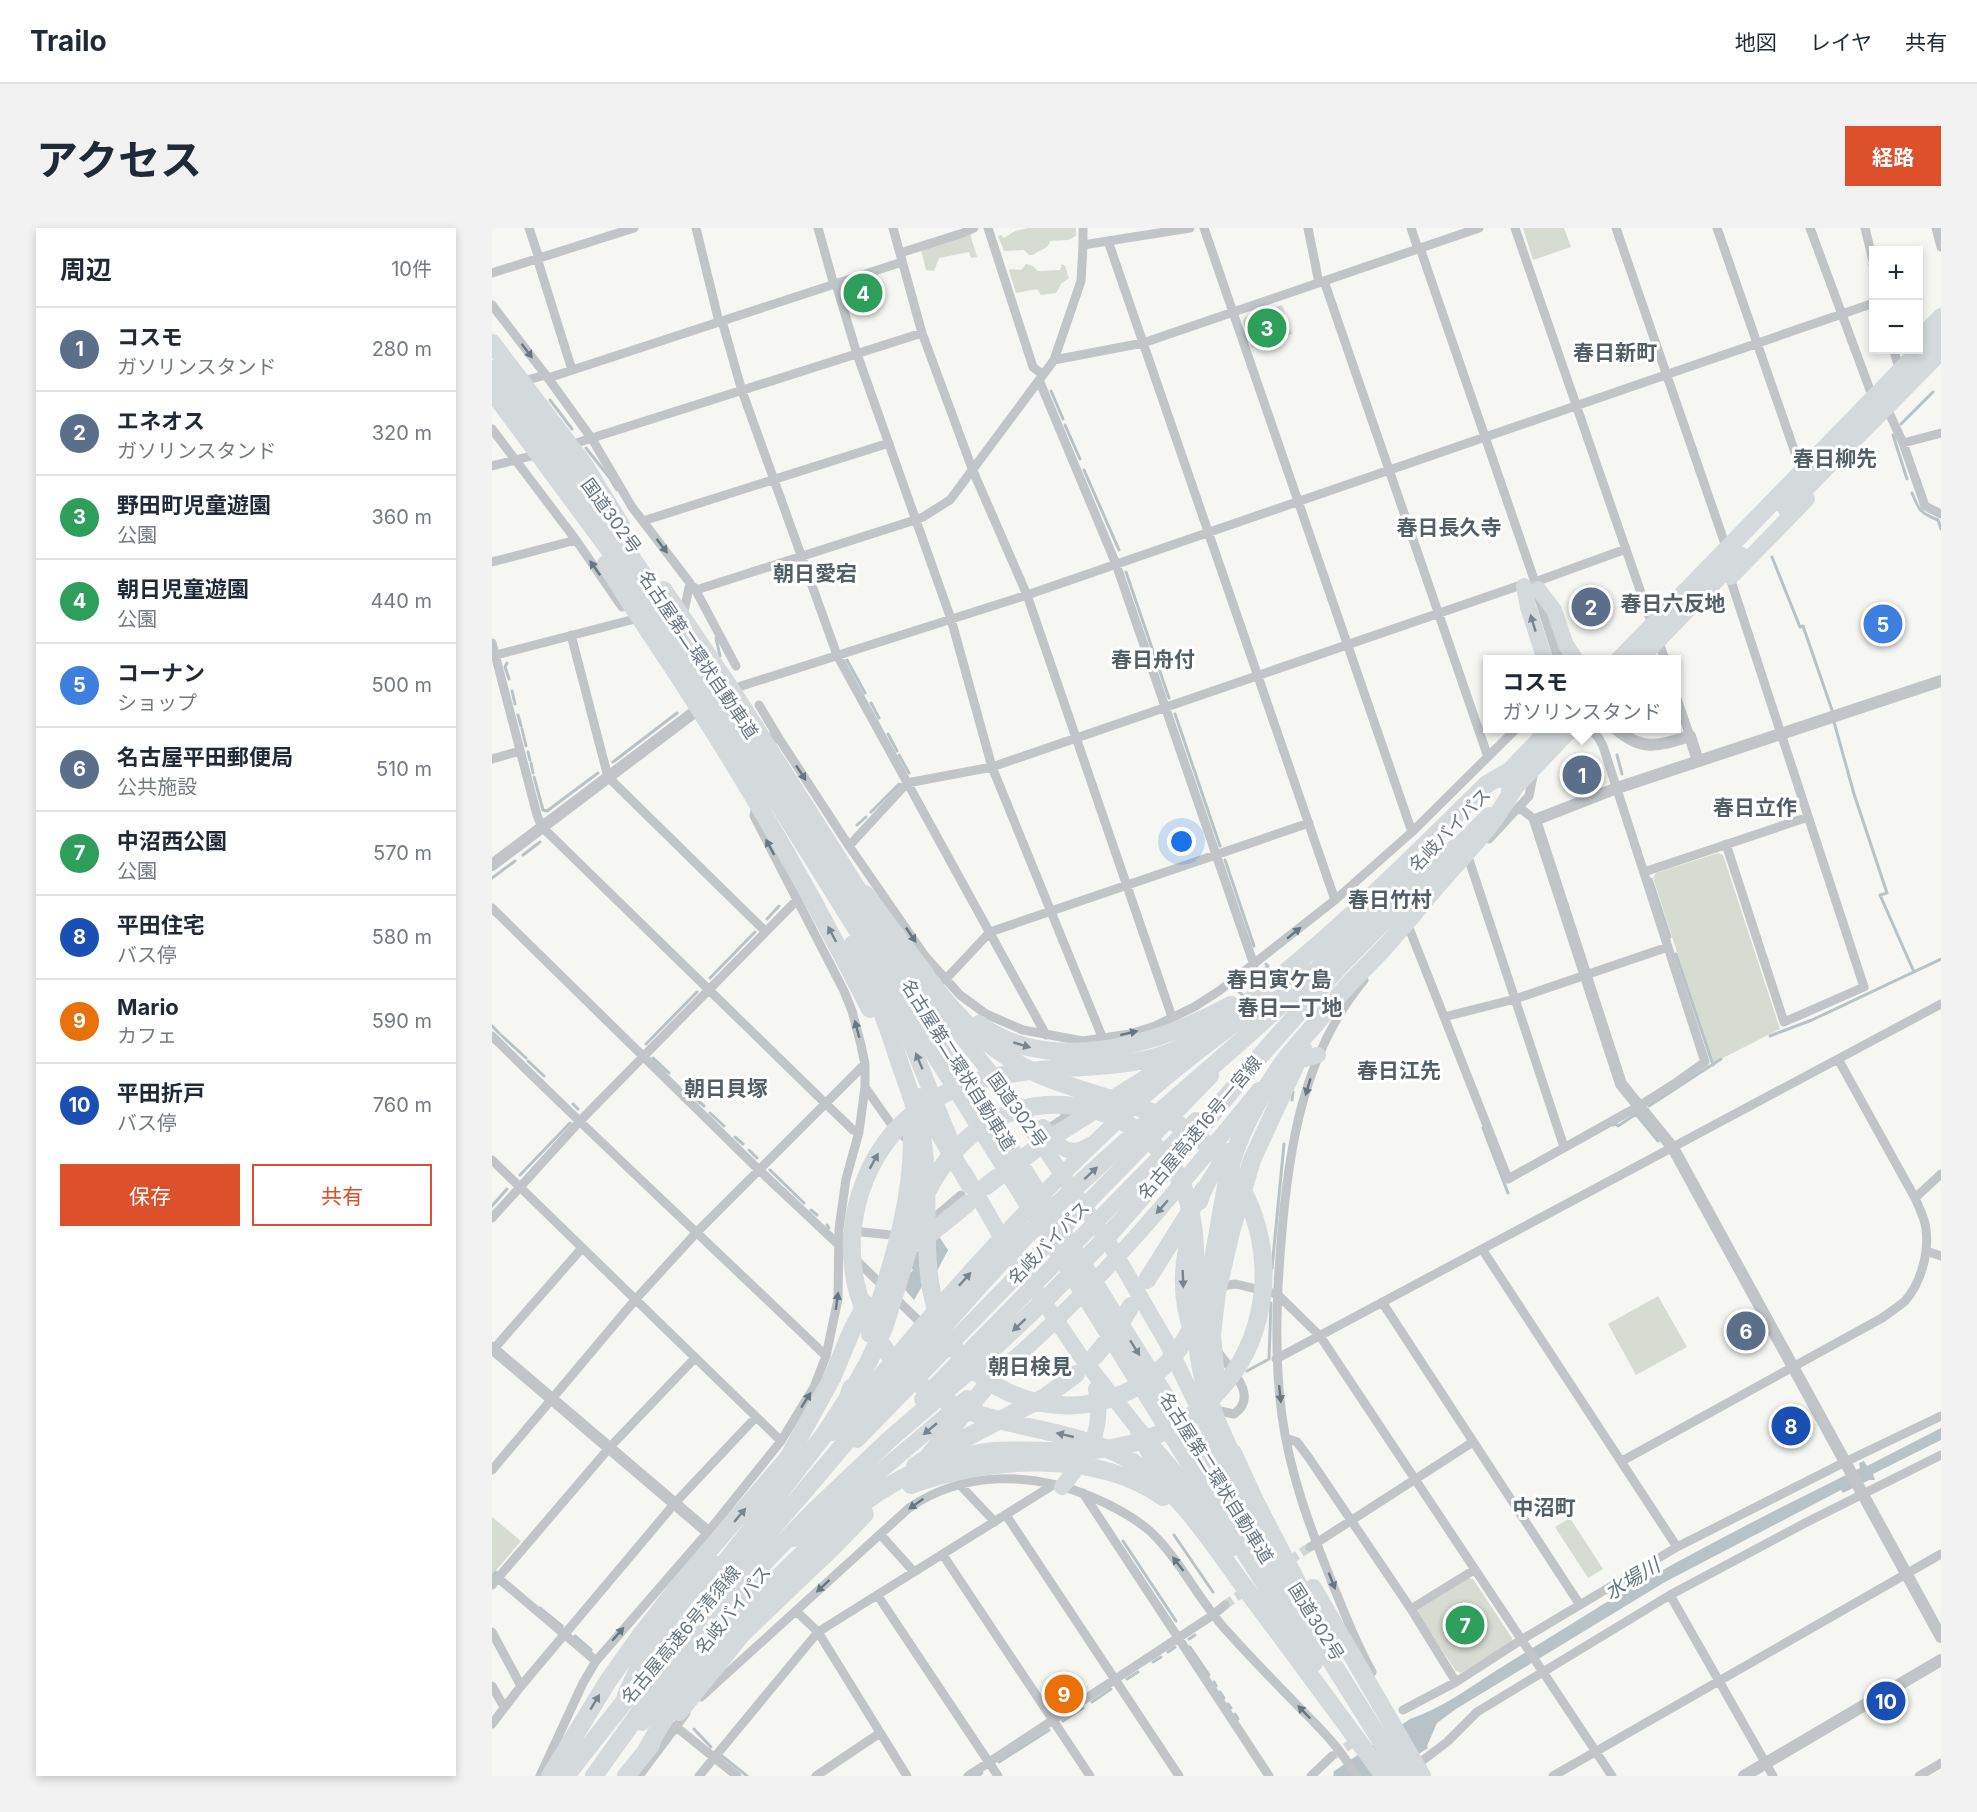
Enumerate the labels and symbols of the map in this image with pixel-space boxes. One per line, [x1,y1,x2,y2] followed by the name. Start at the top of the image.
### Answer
[844,270,883,316] pin: 4
[1248,306,1286,350] pin: 3
[1573,340,1657,365] district label: 春日新町
[521,344,533,359] one-way arrow
[1793,446,1877,471] district label: 春日柳先
[577,474,646,557] street label: 国道302号
[1397,515,1502,540] district label: 春日長久寺
[656,538,668,554] one-way arrow
[590,560,601,576] one-way arrow
[773,561,857,586] district label: 朝日愛宕
[634,567,762,743] street label: 名古屋第二環状自動車道
[1572,584,1610,629] pin: 2
[1621,591,1726,616] district label: 春日六反地
[1864,602,1902,646] pin: 5
[1528,614,1537,632] one-way arrow
[1111,647,1195,672] district label: 春日舟付
[1562,752,1602,798] pin: 1
[796,765,807,782] one-way arrow
[1405,784,1495,876] street label: 名岐バイパス
[1713,795,1797,820] district label: 春日立作
[1167,827,1196,856] your location
[766,838,776,856] one-way arrow
[1348,887,1432,912] district label: 春日竹村
[827,925,837,942] one-way arrow
[905,927,916,943] one-way arrow
[1286,927,1301,939] one-way arrow
[1227,967,1332,992] district label: 春日寅ケ島
[897,975,1020,1154] street label: 名古屋第二環状自動車道
[1238,995,1343,1020] district label: 春日一丁地
[852,1020,861,1038] one-way arrow
[1119,1028,1138,1038] one-way arrow
[1013,1041,1031,1050] one-way arrow
[914,1052,924,1070] one-way arrow
[1134,1052,1266,1204] street label: 名古屋高速16号一宮線
[1357,1058,1441,1083] district label: 春日江先
[983,1068,1052,1151] street label: 国道302号
[684,1076,768,1101] district label: 朝日貝塚
[1303,1078,1312,1096] one-way arrow
[869,1153,879,1170] one-way arrow
[1084,1166,1099,1180] one-way arrow
[1004,1197,1094,1289] street label: 名岐バイパス
[1155,1200,1169,1215] one-way arrow
[1178,1270,1188,1289] one-way arrow
[958,1272,971,1287] one-way arrow
[832,1291,841,1310] one-way arrow
[1726,1308,1766,1354] pin: 6
[1012,1317,1026,1331] one-way arrow
[1129,1340,1140,1356] one-way arrow
[988,1354,1072,1379] district label: 朝日検見
[1275,1385,1285,1404] one-way arrow
[1155,1388,1278,1567] street label: 名古屋第二環状自動車道
[801,1392,812,1408] one-way arrow
[1772,1404,1810,1448] pin: 8
[922,1422,938,1435] one-way arrow
[1055,1430,1074,1439] one-way arrow
[1513,1495,1576,1520] district label: 中沼町
[908,1498,924,1509] one-way arrow
[733,1508,746,1523] one-way arrow
[1600,1552,1666,1605] water label: 水場川
[1172,1556,1184,1572] one-way arrow
[691,1561,775,1658] street label: 名岐バイパス
[617,1562,744,1708] street label: 名古屋高速6号清須線
[1328,1572,1337,1590] one-way arrow
[816,1579,831,1593] one-way arrow
[1284,1579,1349,1664] street label: 国道302号
[1446,1602,1484,1648] pin: 7
[611,1626,625,1641] one-way arrow
[1044,1672,1084,1716] pin: 9
[1866,1678,1906,1724] pin: 10
[590,1694,601,1710] one-way arrow
[1297,1705,1311,1719] one-way arrow

